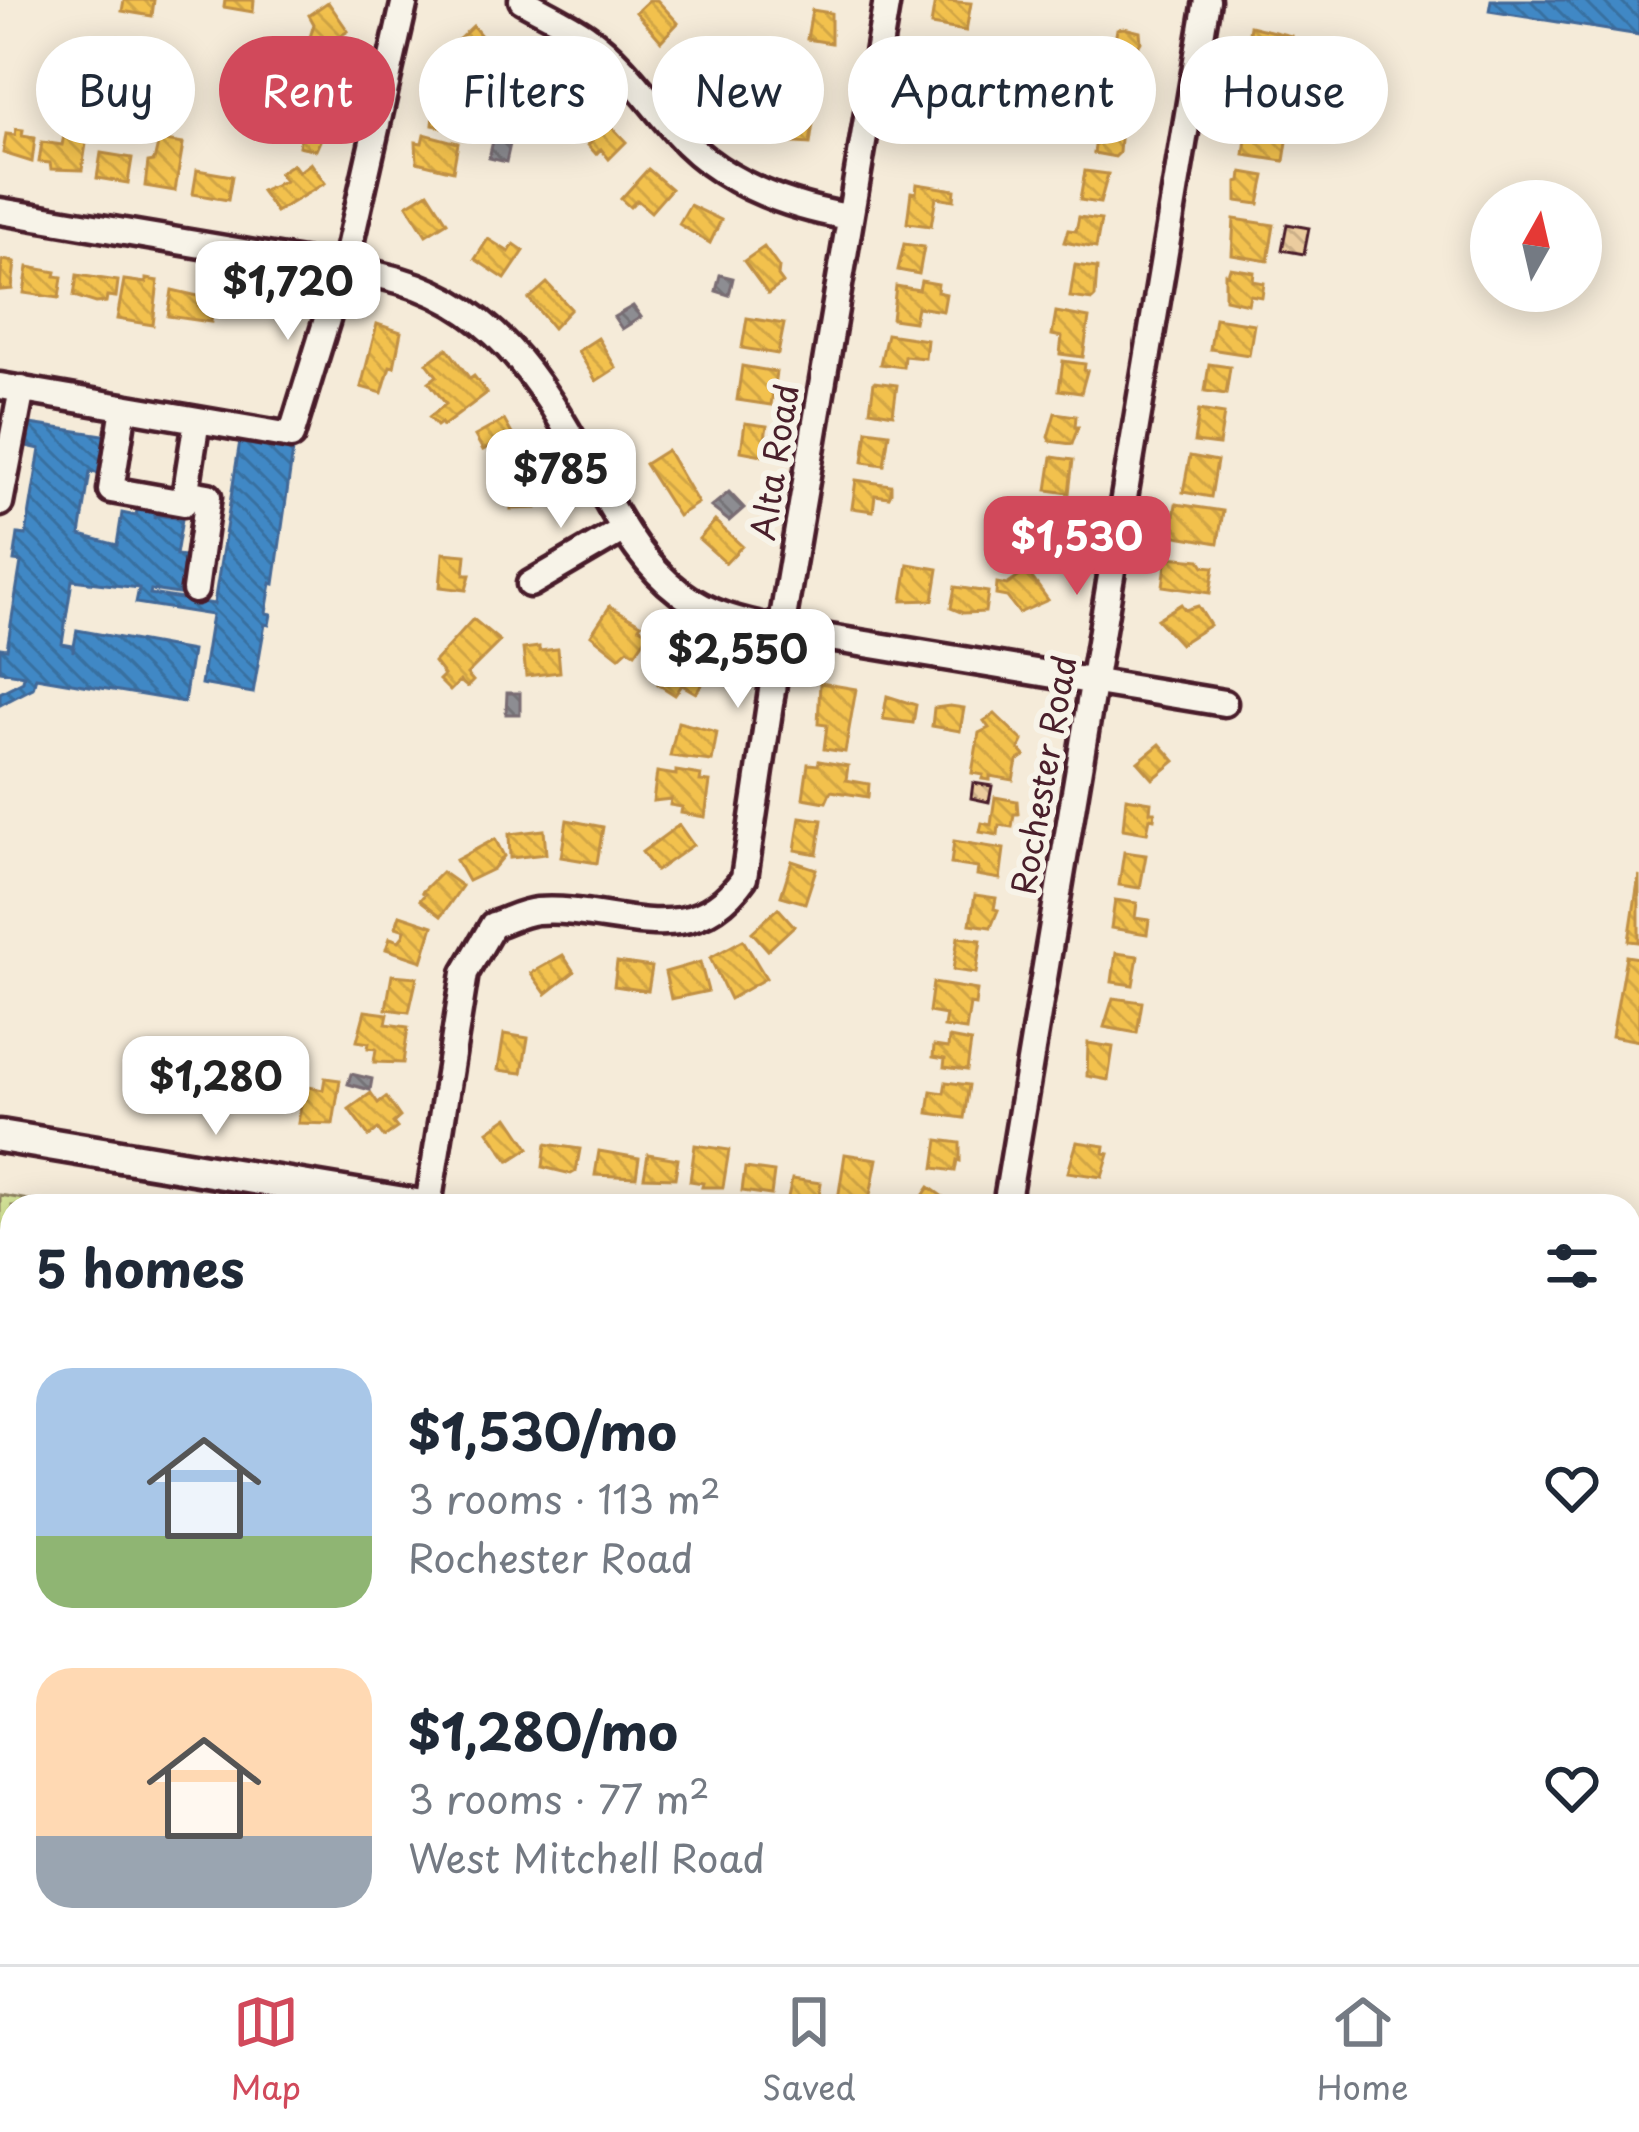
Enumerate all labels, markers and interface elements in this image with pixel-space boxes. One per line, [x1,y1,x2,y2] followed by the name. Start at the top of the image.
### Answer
[36,36,195,144] chip: Buy
[219,36,395,144] chip: Rent
[419,36,628,144] chip: Filters
[652,36,824,144] chip: New
[848,36,1156,144] chip: Apartment
[1180,36,1388,144] chip: House
[1470,180,1602,312] north arrow
[1470,180,1602,312] map controls
[190,241,386,343] pin: $1,720
[222,250,354,309] text: $1,720
[736,380,810,543] street label: Alta Road
[490,429,632,531] pin: $785
[513,438,609,497] text: $785
[979,496,1175,598] pin: $1,530
[1011,505,1143,564] text: $1,530
[640,609,836,711] pin: $2,550
[668,618,808,677] text: $2,550
[996,651,1088,898] street label: Rochester Road
[118,1036,314,1138] pin: $1,280
[149,1045,283,1104] text: $1,280
[36,1228,245,1305] text: 5 homes
[1539,1233,1605,1299] icon: filters
[408,1391,677,1468] text: $1,530/mo
[132,1416,276,1560] icon: home
[1539,1455,1605,1521] icon: heart
[408,1468,721,1527] text: 3 rooms · 113 m²
[408,1527,694,1586] text: Rochester Road
[408,1691,678,1768] text: $1,280/mo
[132,1716,276,1860] icon: home
[1539,1755,1605,1821] icon: heart
[408,1768,710,1827] text: 3 rooms · 77 m²
[408,1827,765,1886] text: West Mitchell Road
[231,1989,301,2111] tab: Map
[762,1989,856,2111] tab: Saved
[1317,1989,1408,2111] tab: Home

